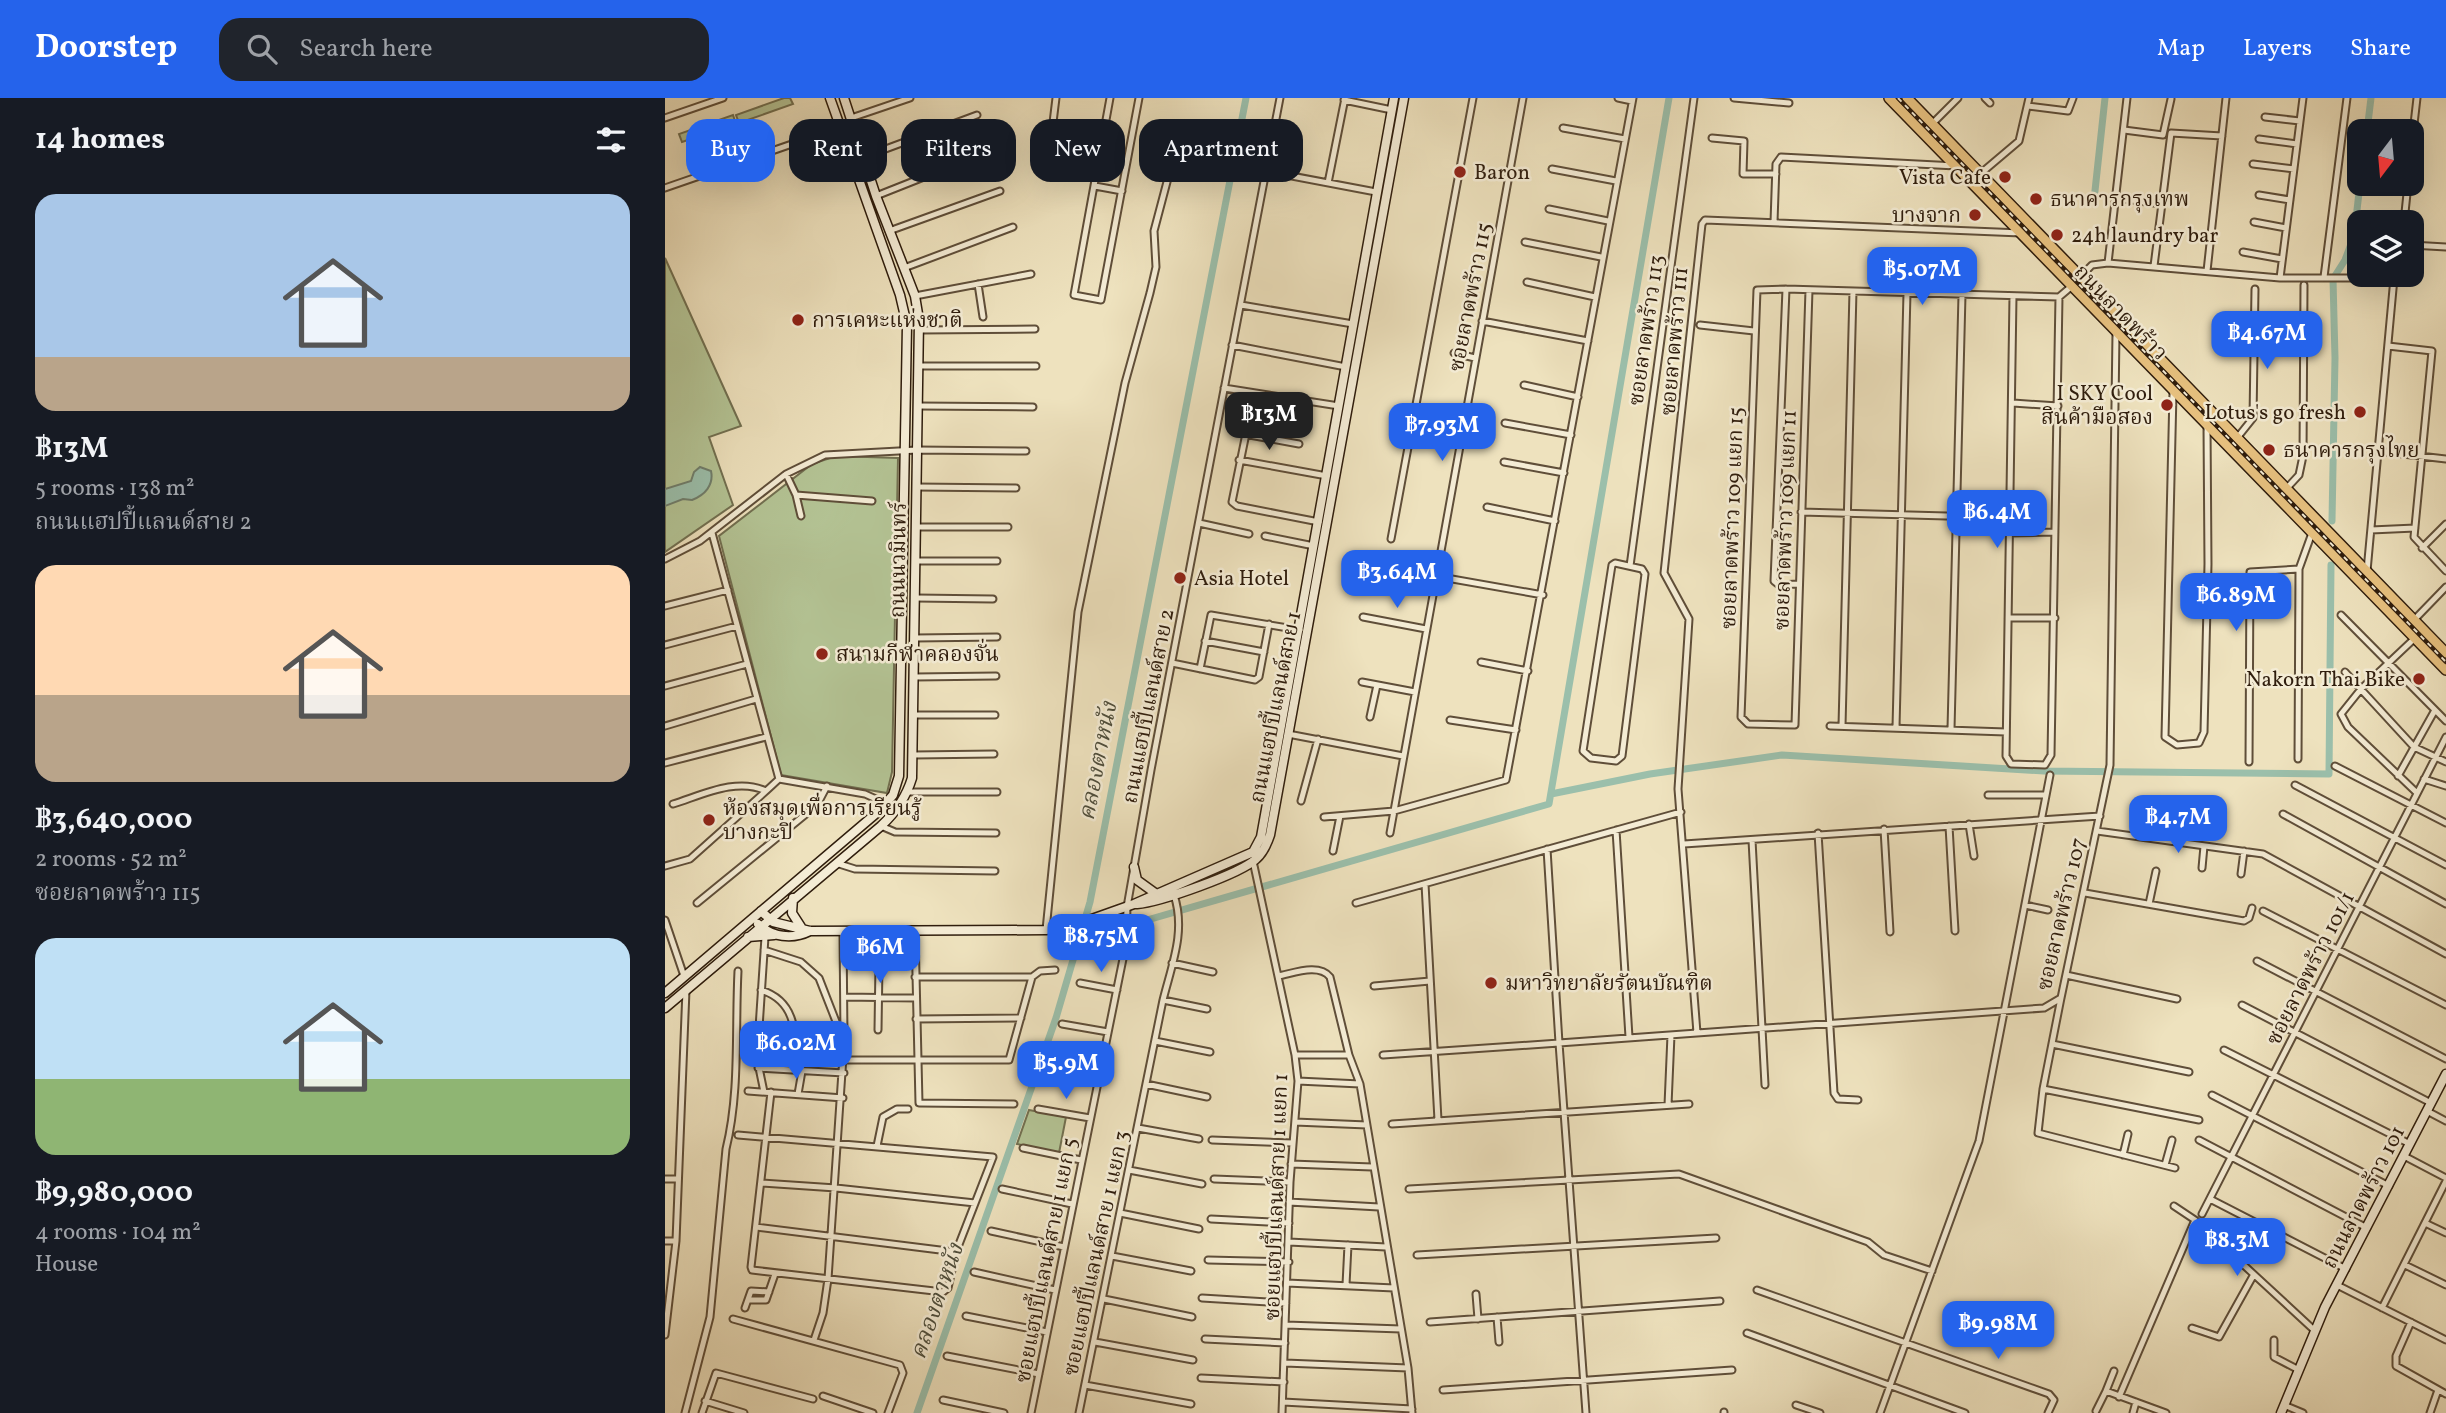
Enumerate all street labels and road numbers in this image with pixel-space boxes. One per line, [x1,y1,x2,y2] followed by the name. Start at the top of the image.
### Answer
[1443,220,1500,374] street label: ซอยลาดพร้าว 115
[1623,253,1672,407] street label: ซอยลาดพร้าว 113
[2067,258,2173,368] street label: ถนนลาดพร้าว
[1655,266,1696,417] street label: ซอยลาดพร้าว 111
[1715,406,1752,630] street label: ซอยลาดพร้าว 109 แยก 15
[1768,409,1805,631] street label: ซอยลาดพร้าว 109 แยก 11
[884,501,915,618] street label: ถนนนวมินทร์
[1113,606,1183,806] street label: ถนนแฮปปี้แลนด์สาย 2
[1241,608,1309,806] street label: ถนนแฮปปี้แลนด์สาย 1
[2031,835,2094,993] street label: ซอยลาดพร้าว 107
[2260,887,2363,1051] street label: ซอยลาดพร้าว 101/1
[1256,1073,1296,1321] street label: ซอยแฮปปี้แลนด์สาย 1 แยก 1
[2316,1121,2413,1274] street label: ถนนลาดพร้าว 101
[1054,1127,1138,1379] street label: ซอยแฮปปี้แลนด์สาย 1 แยก 3
[1007,1135,1085,1385] street label: ซอยแฮปปี้แลนด์สาย 1 แยก 5

